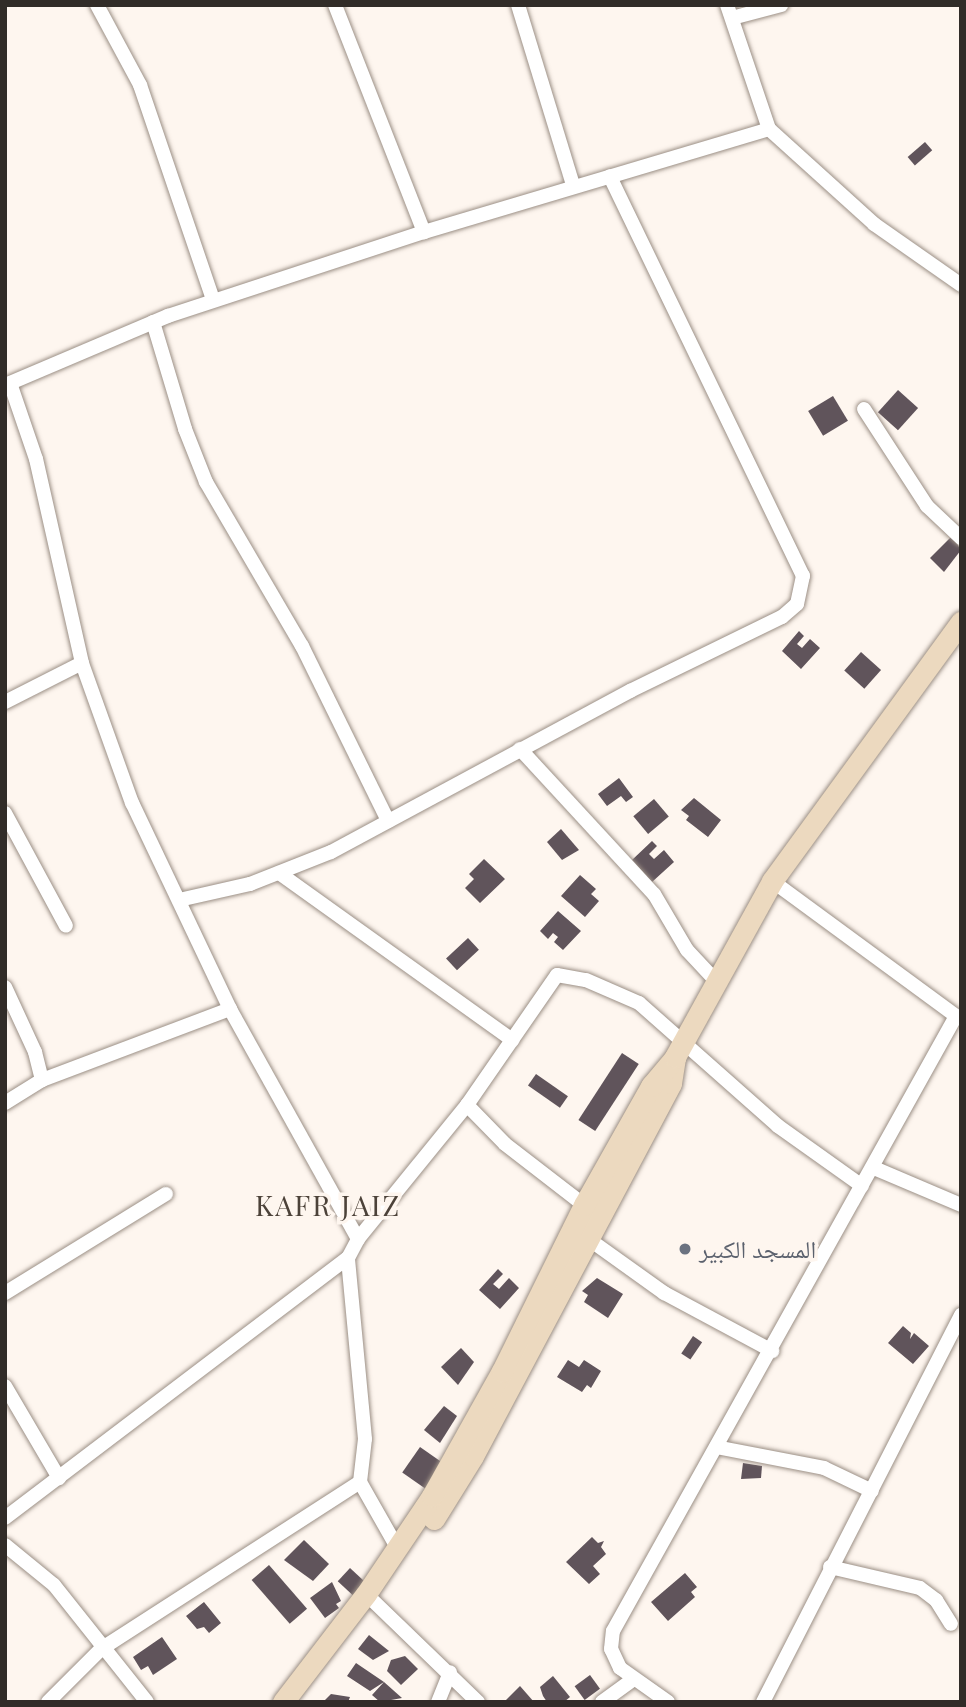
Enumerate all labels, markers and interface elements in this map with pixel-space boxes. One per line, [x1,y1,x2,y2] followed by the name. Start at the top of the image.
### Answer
[256,1188,400,1222] district label: KAFR JAIZ
[699,1235,816,1263] place label: المسجد الكبير
[677,1241,693,1257] marker: المسجد الكبير

